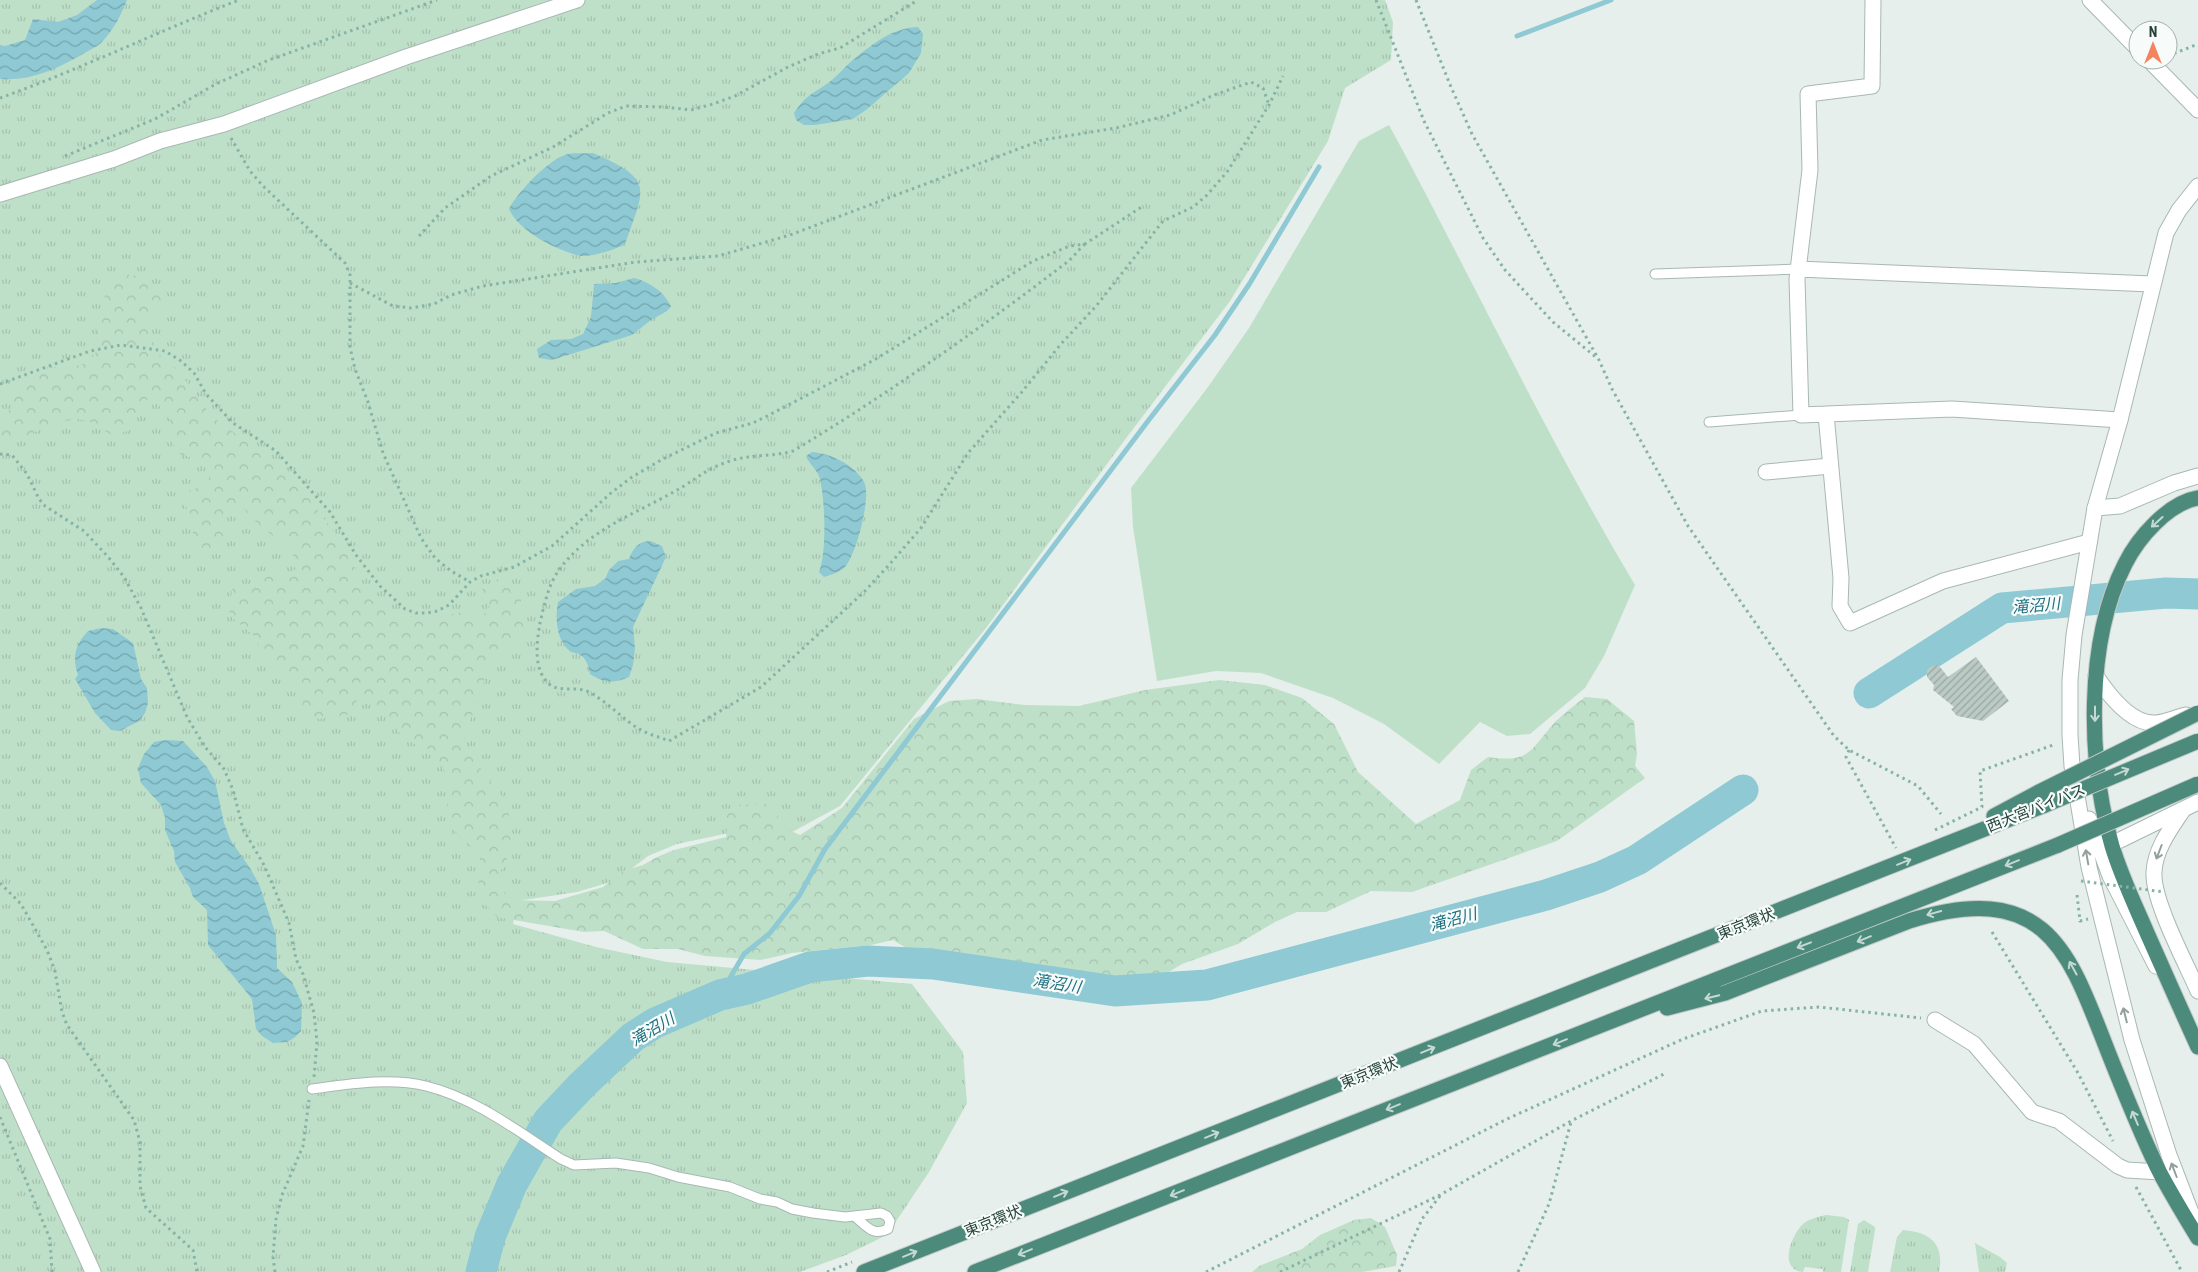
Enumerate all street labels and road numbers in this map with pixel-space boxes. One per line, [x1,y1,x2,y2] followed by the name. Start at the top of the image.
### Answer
[1984,780,2088,836] street label: 西大宮バイパス
[1715,904,1777,944] street label: 東京環状
[1338,1053,1400,1093] street label: 東京環状
[962,1201,1024,1241] street label: 東京環状

